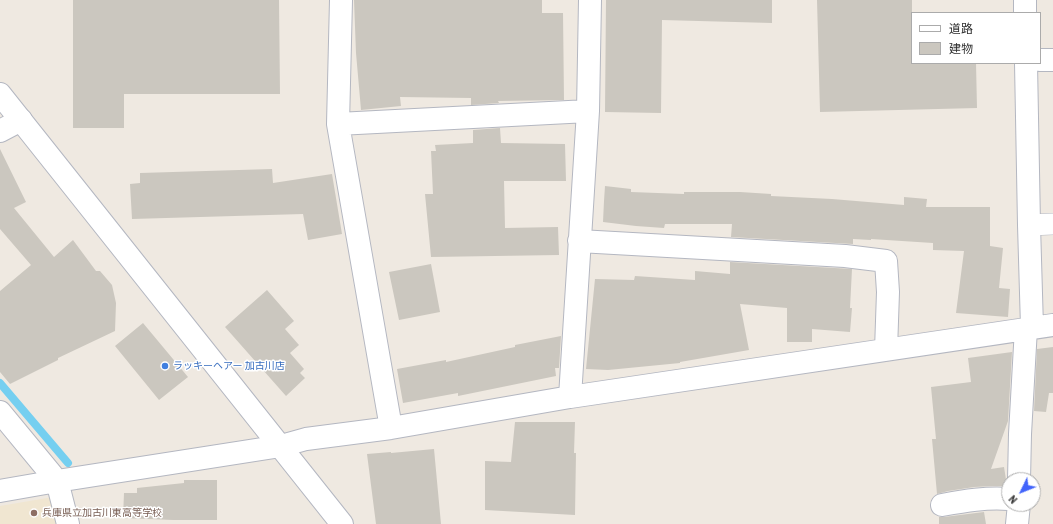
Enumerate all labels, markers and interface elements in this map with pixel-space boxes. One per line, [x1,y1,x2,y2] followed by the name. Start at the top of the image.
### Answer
[911,12,1041,64] legend
[949,21,973,37] text: 道路
[949,41,973,57] text: 建物
[173,360,285,372] place label: ラッキーヘアー 加古川店
[160,361,170,371] marker: ラッキーヘアー 加古川店
[1001,472,1041,512] north arrow
[1006,492,1020,507] text: N
[42,507,162,519] place label: 兵庫県立加古川東高等学校
[29,508,39,518] marker: 兵庫県立加古川東高等学校

